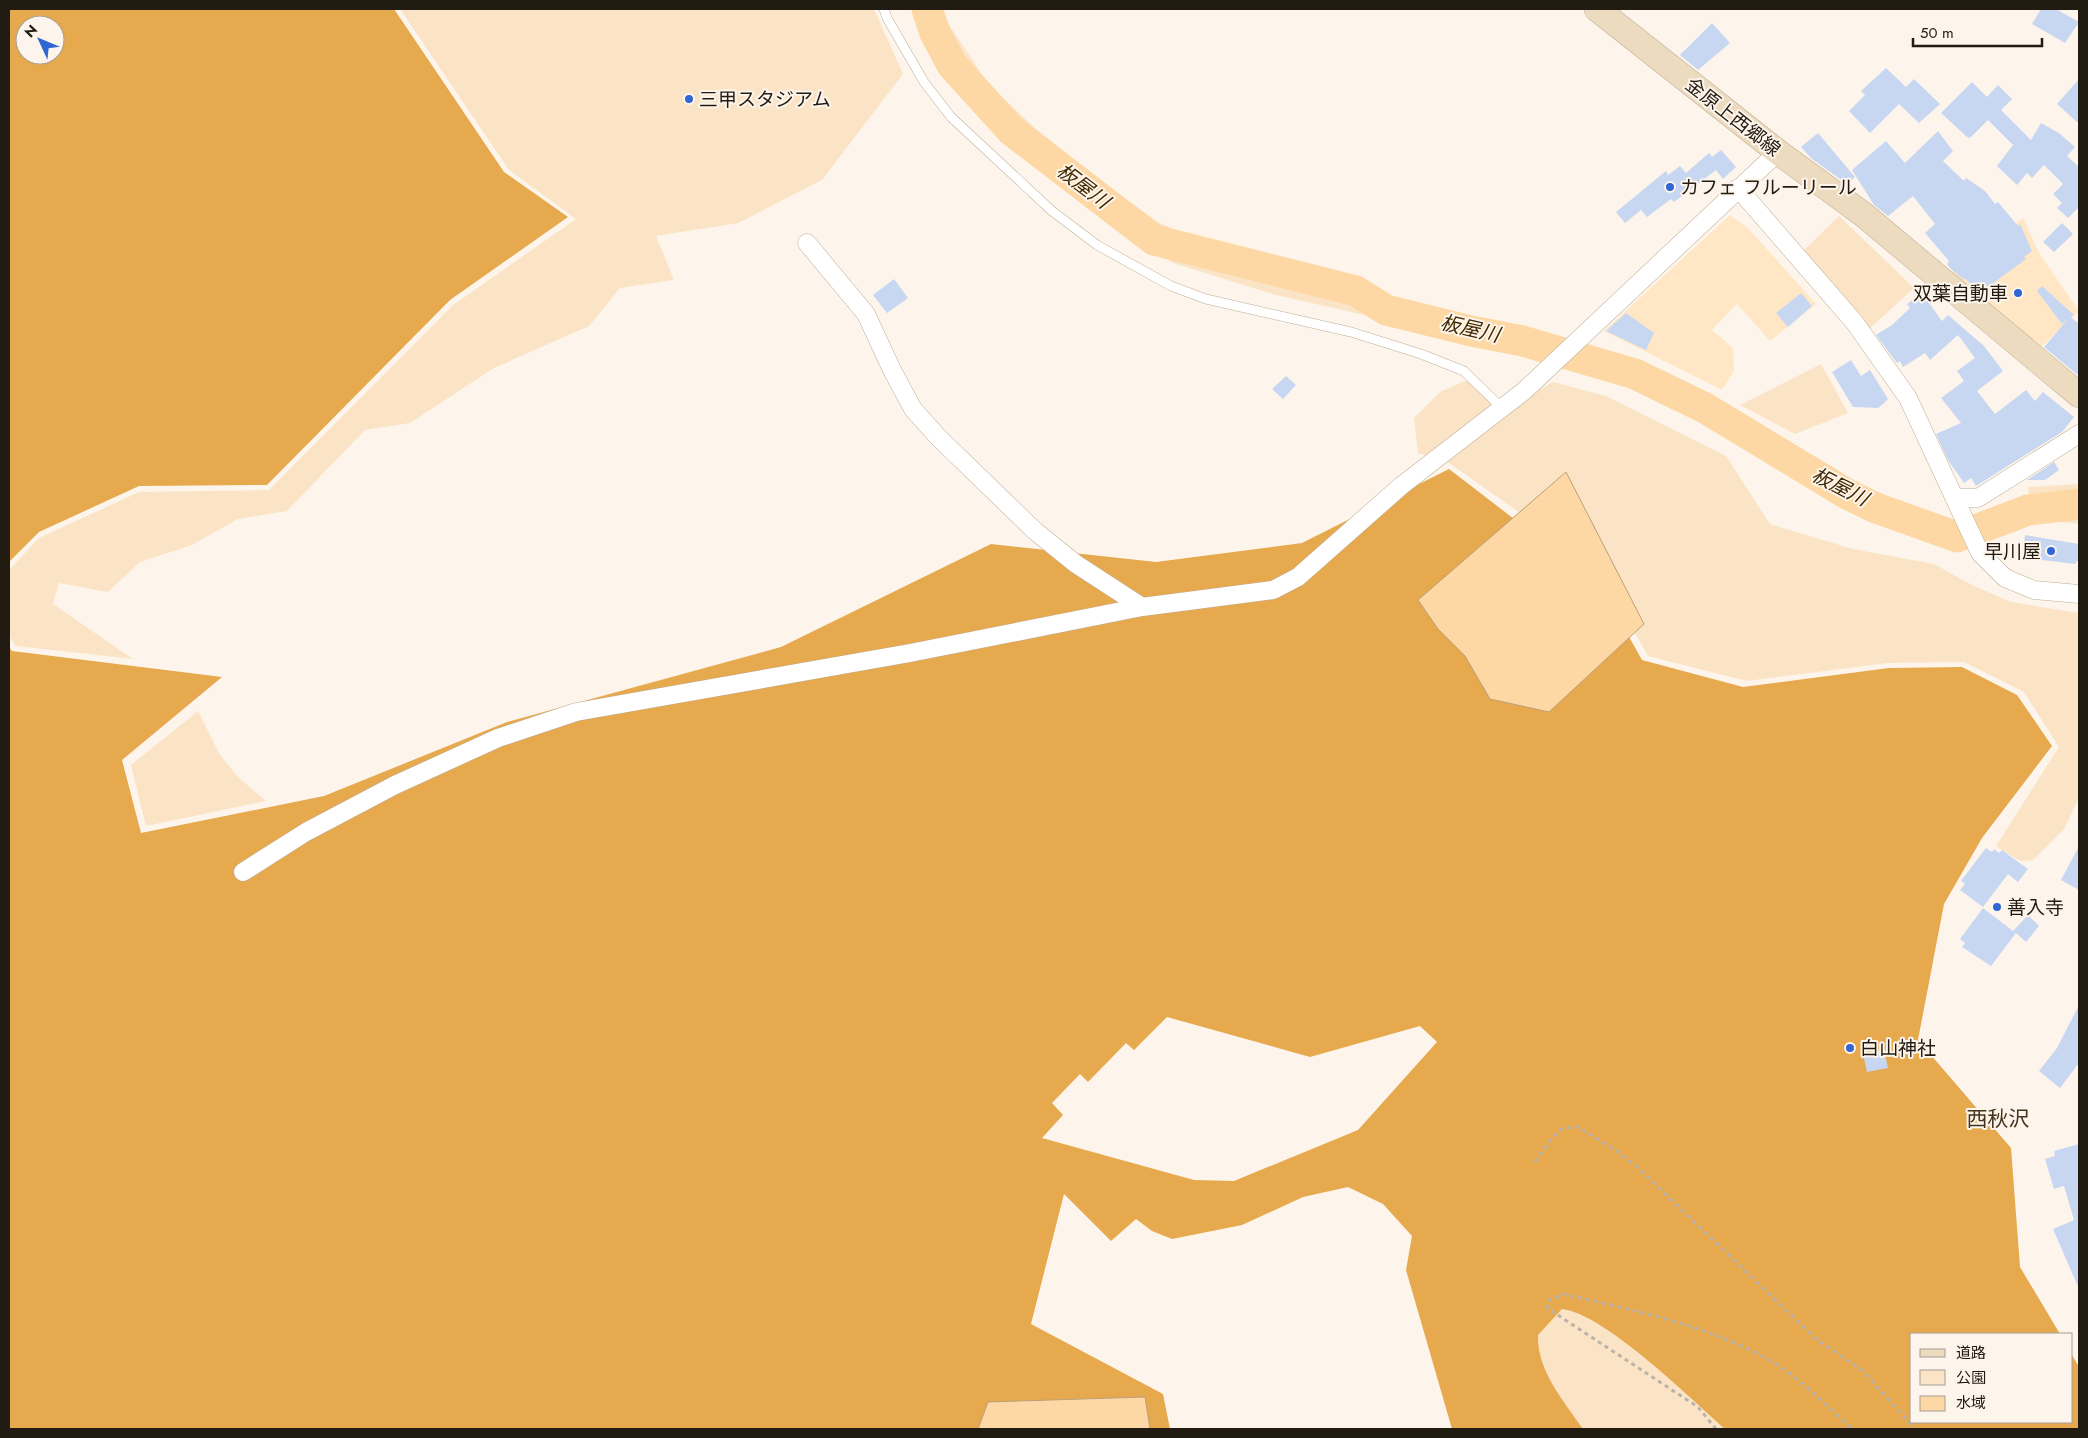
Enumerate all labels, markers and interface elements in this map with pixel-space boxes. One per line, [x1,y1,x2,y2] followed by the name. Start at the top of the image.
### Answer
[15,15,65,65] north arrow
[1913,15,2042,47] scale bar
[20,20,42,42] text: N
[1920,22,1954,44] text: 50 m
[1680,71,1786,163] street label: 金原上西郷線
[699,86,831,113] place label: 三甲スタジアム
[683,93,695,105] marker: 三甲スタジアム
[1050,156,1117,217] water label: 板屋川
[1680,174,1857,201] place label: カフェ フルーリール
[1664,181,1676,193] marker: カフェ フルーリール
[1913,280,2008,307] place label: 双葉自動車
[2012,287,2024,299] marker: 双葉自動車
[1438,308,1504,350] water label: 板屋川
[1807,460,1875,514] water label: 板屋川
[1984,538,2041,565] place label: 早川屋
[2045,545,2057,557] marker: 早川屋
[2007,894,2064,921] place label: 善入寺
[1991,901,2003,913] marker: 善入寺
[1860,1035,1936,1062] place label: 白山神社
[1844,1042,1856,1054] marker: 白山神社
[1967,1104,2030,1134] district label: 西秋沢
[1910,1333,2073,1423] legend
[1956,1342,1986,1364] text: 道路
[1956,1367,1986,1389] text: 公園
[1956,1392,1986,1414] text: 水域

